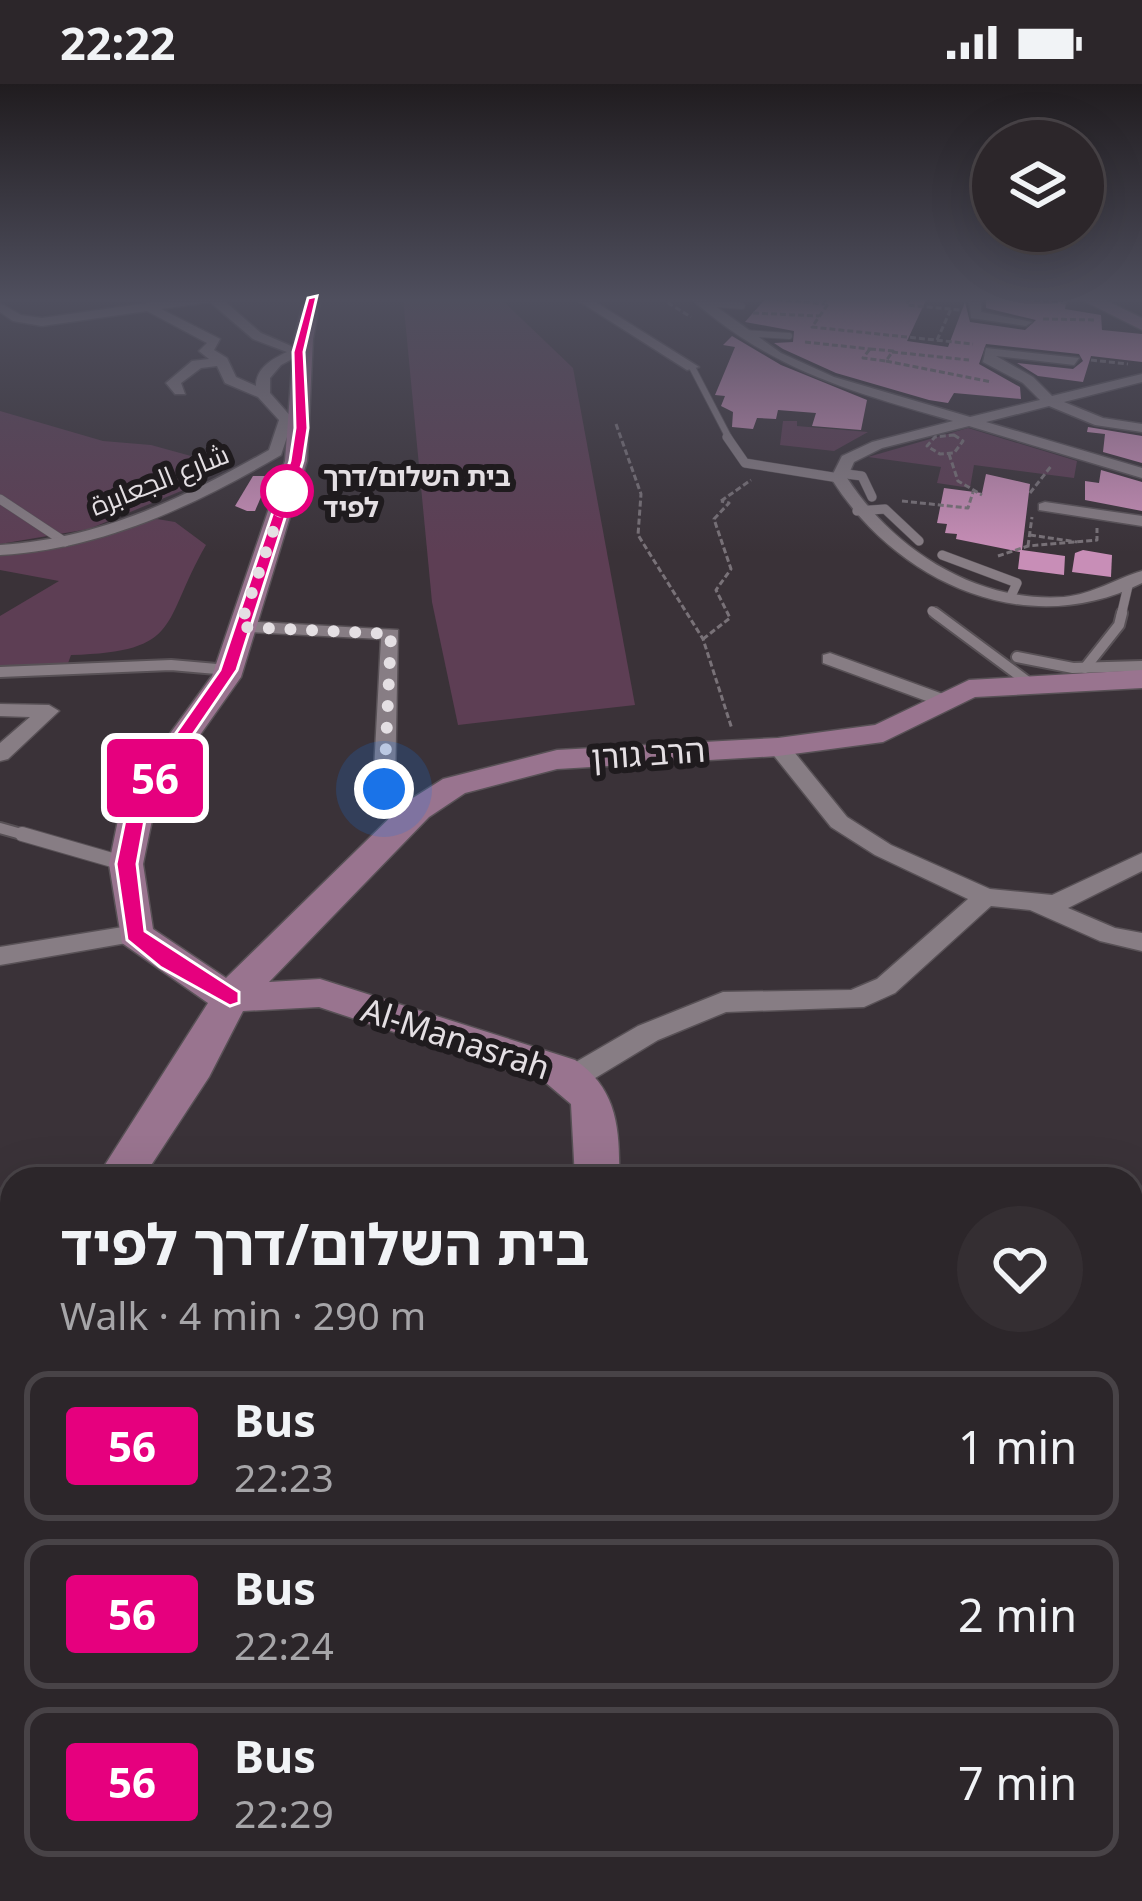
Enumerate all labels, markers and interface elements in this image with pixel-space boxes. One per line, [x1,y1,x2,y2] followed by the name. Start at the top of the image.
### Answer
[60,12,176,73] text: 22:22
[972,120,1104,252] map controls
[972,120,1104,252] button: layers
[84,434,234,525] street label: شارع الجعابرة
[323,457,511,525] place label: בית השלום/דרך לפיד
[262,466,312,516] marker: בית השלום/דרך לפיד
[590,727,706,779] street label: הרב גורן
[101,739,209,817] line badge: 56
[131,749,179,806] text: 56
[354,759,414,819] your location
[356,986,556,1090] street label: Al-Manasrah
[60,1204,589,1282] text: בית השלום/דרך לפיד
[957,1206,1083,1332] button: heart
[60,1288,426,1341] text: Walk · 4 min · 290 m
[234,1389,316,1450] text: Bus
[958,1416,1077,1477] text: 1 min
[108,1417,156,1474] text: 56
[234,1450,334,1503] text: 22:23
[234,1557,316,1618] text: Bus
[958,1584,1077,1645] text: 2 min
[108,1585,156,1642] text: 56
[234,1618,334,1671] text: 22:24
[234,1725,316,1786] text: Bus
[958,1752,1077,1813] text: 7 min
[108,1753,156,1810] text: 56
[234,1786,334,1839] text: 22:29

